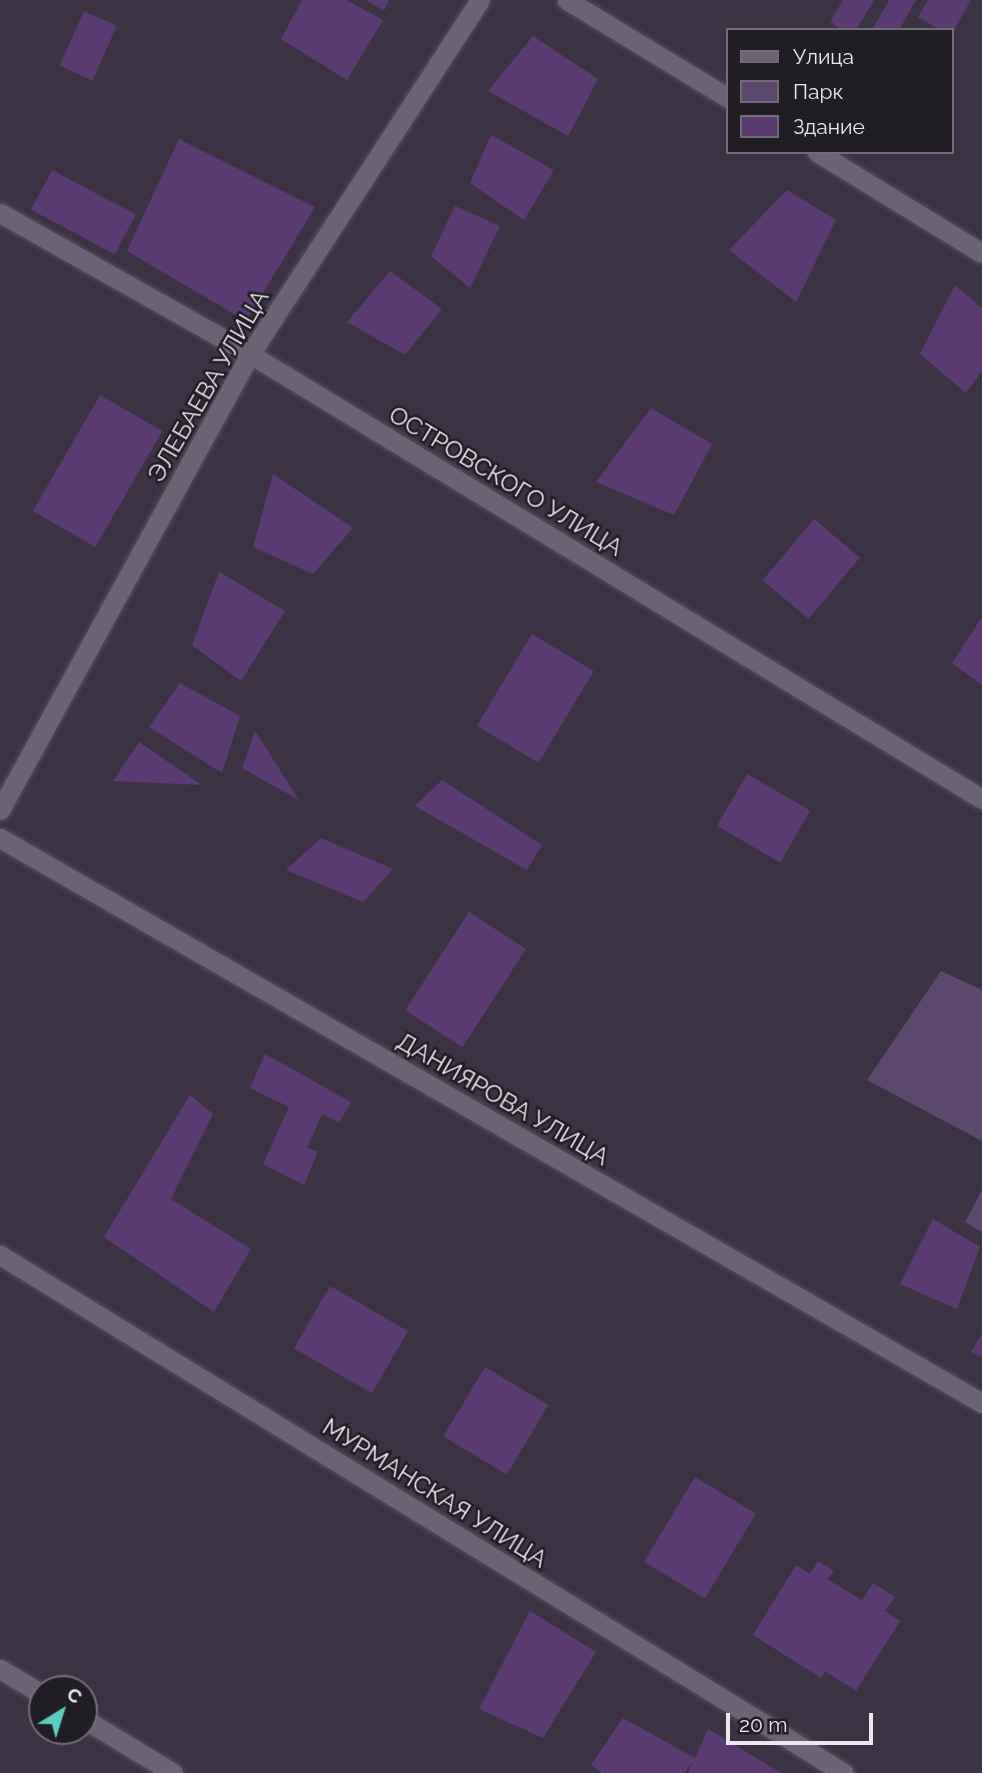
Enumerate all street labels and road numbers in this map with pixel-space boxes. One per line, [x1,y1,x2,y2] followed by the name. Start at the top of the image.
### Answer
[141,285,275,487] street label: ЭЛЕБАЕВА УЛИЦА
[384,400,628,562] street label: ОСТРОВСКОГО УЛИЦА
[392,1026,614,1172] street label: ДАНИЯРОВА УЛИЦА
[317,1412,553,1574] street label: МУРМАНСКАЯ УЛИЦА

